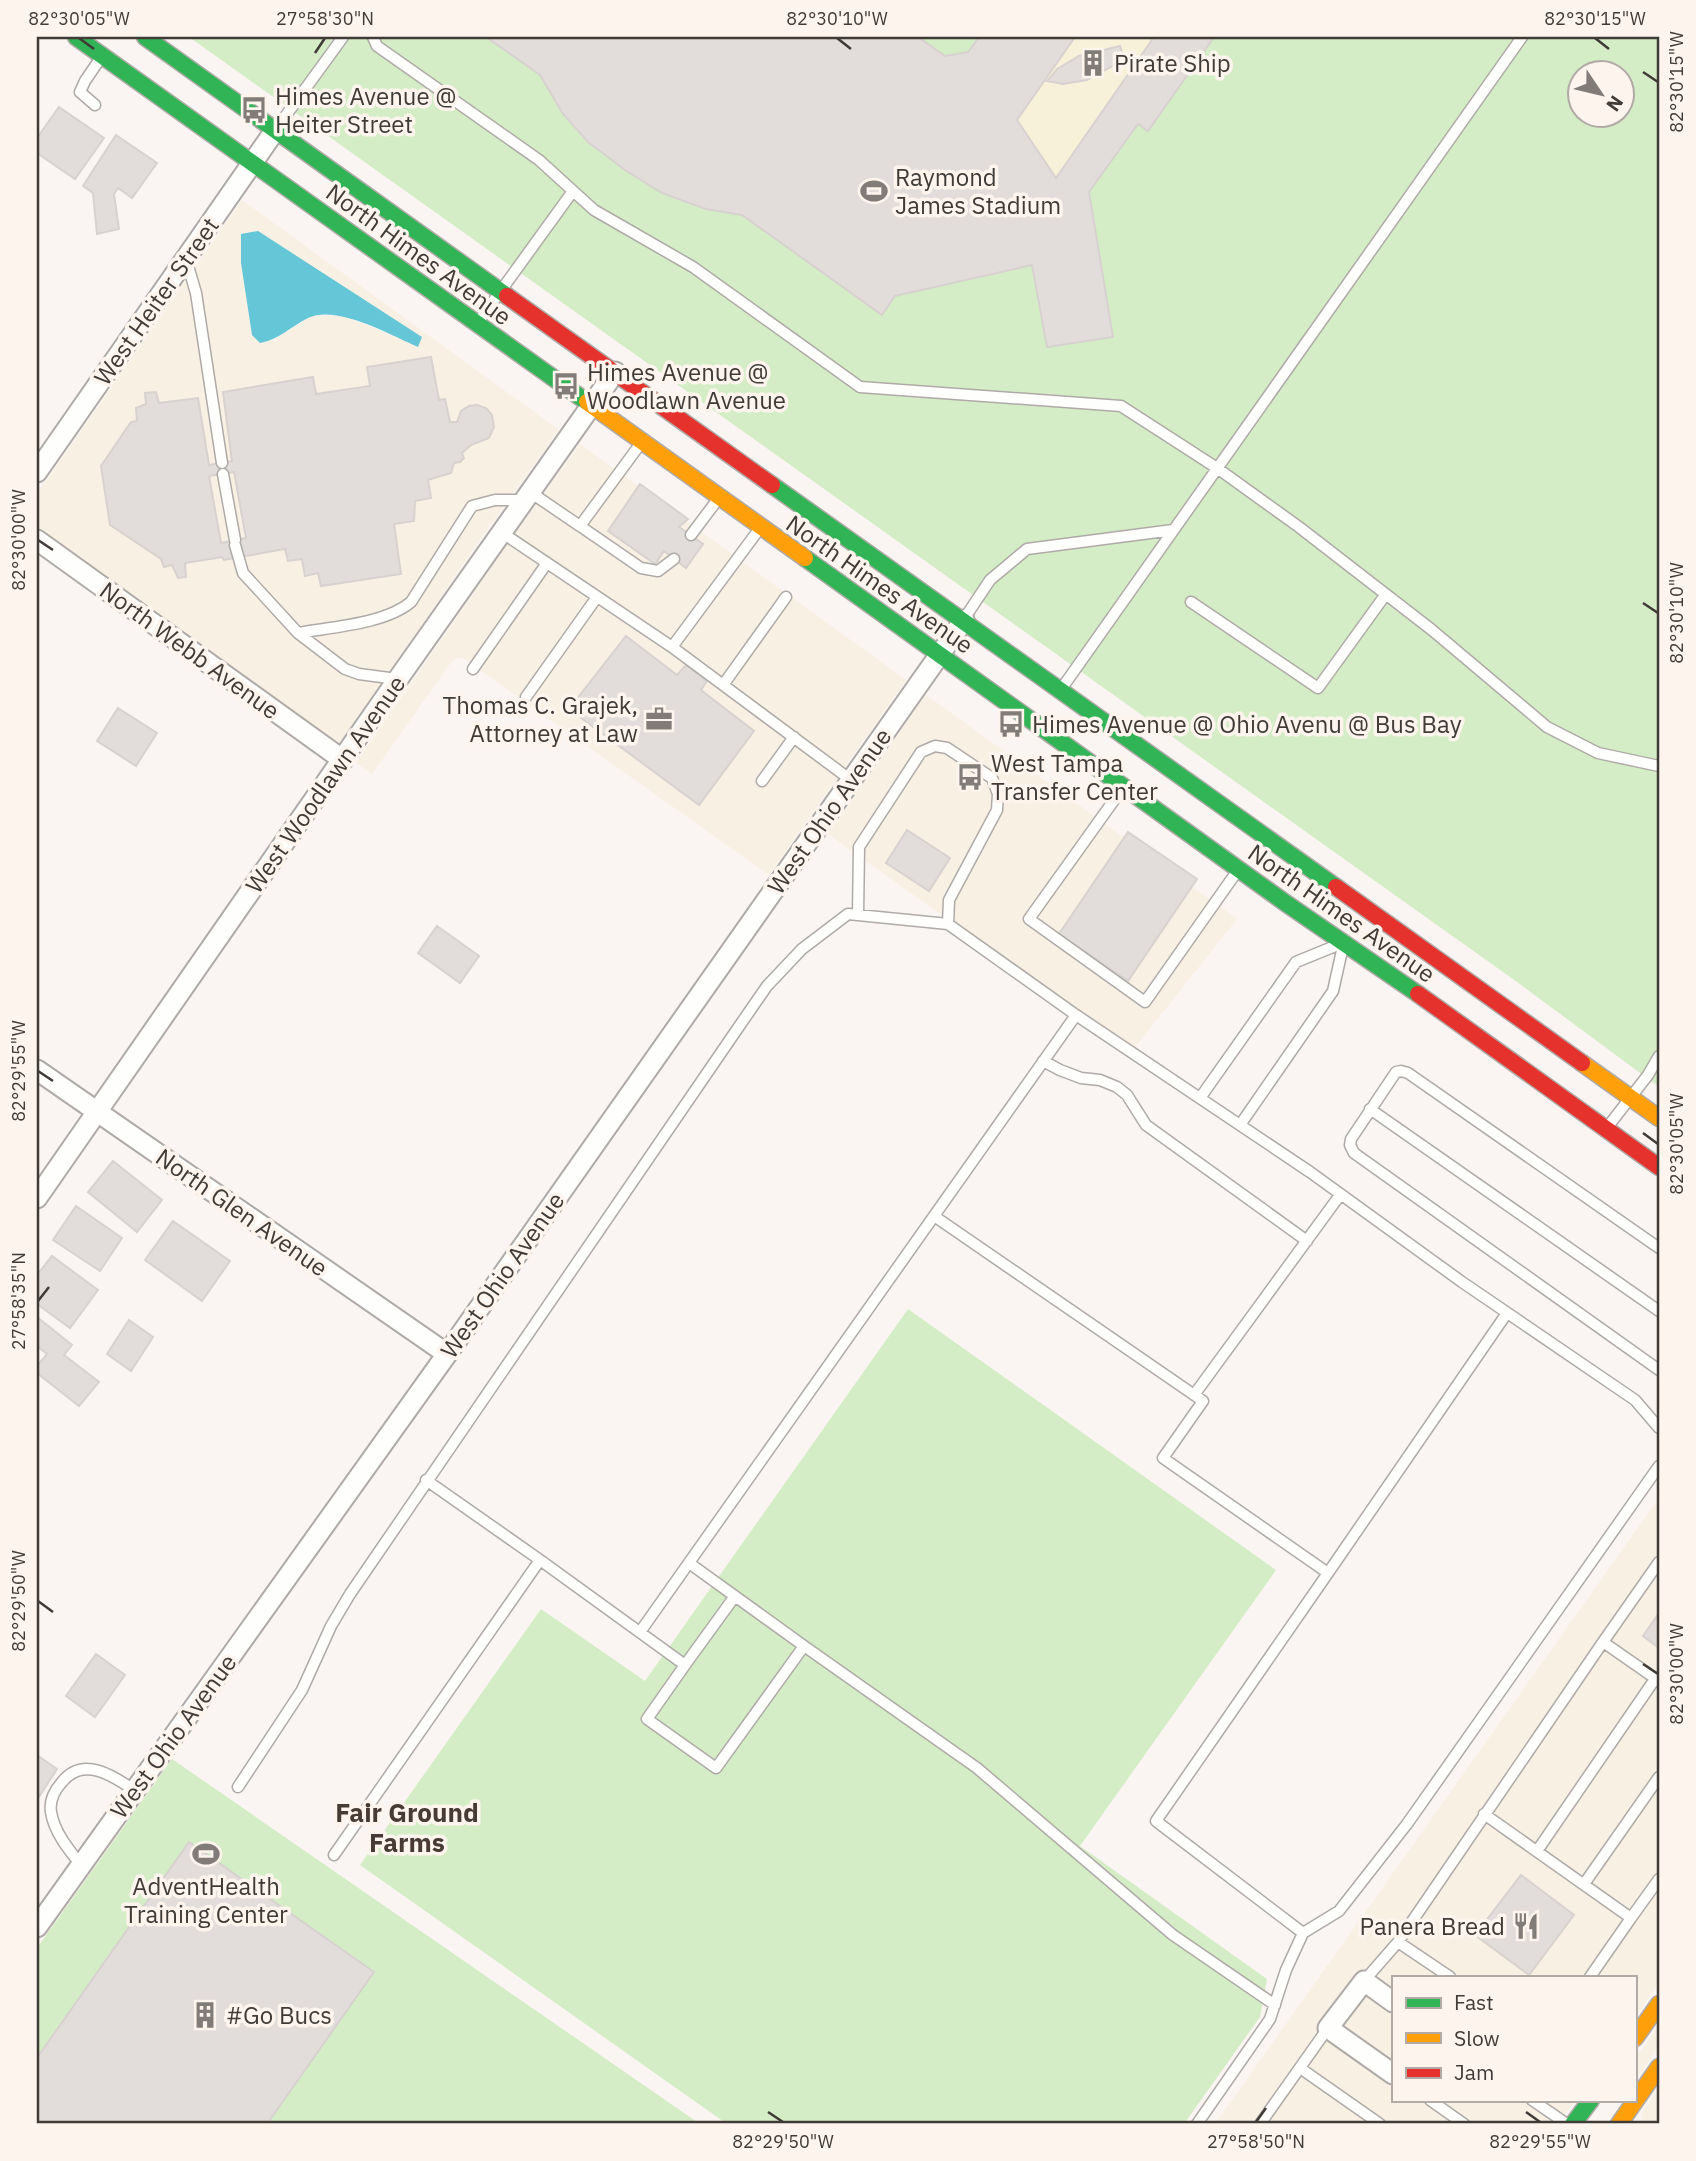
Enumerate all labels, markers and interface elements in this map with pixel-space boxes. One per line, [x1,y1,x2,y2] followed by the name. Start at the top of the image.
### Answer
[28,7,130,30] text: 82°30'05"W
[276,7,374,30] text: 27°58'30"N
[786,7,888,30] text: 82°30'10"W
[1544,7,1646,30] text: 82°30'15"W
[1665,31,1688,133] text: 82°30'15"W
[1114,47,1231,79] place label: Pirate Ship
[1078,48,1108,78] building icon: Pirate Ship
[1566,60,1636,130] north arrow
[275,80,457,140] place label: Himes Avenue @ Heiter Street
[1601,91,1629,116] text: N
[239,95,269,125] bus stop icon: Himes Avenue @ Heiter Street
[895,161,1061,221] place label: Raymond James Stadium
[320,176,518,332] street label: North Himes Avenue
[859,176,889,206] sports icon: Raymond James Stadium
[86,211,226,391] street label: West Heiter Street
[587,356,786,416] place label: Himes Avenue @ Woodlawn Avenue
[551,371,581,401] bus stop icon: Himes Avenue @ Woodlawn Avenue
[7,489,30,591] text: 82°30'00"W
[780,507,980,661] street label: North Himes Avenue
[1665,562,1688,664] text: 82°30'10"W
[94,574,286,726] street label: North Webb Avenue
[238,669,412,899] street label: West Woodlawn Avenue
[442,689,638,749] place label: Thomas C. Grajek, Attorney at Law
[644,704,674,734] office icon: Thomas C. Grajek, Attorney at Law
[1032,708,1462,740] place label: Himes Avenue @ Ohio Avenu @ Bus Bay
[996,709,1026,739] bus stop icon: Himes Avenue @ Ohio Avenu @ Bus Bay
[760,722,898,900] street label: West Ohio Avenue
[991,747,1158,807] place label: West Tampa Transfer Center
[955,762,985,792] bus stop icon: West Tampa Transfer Center
[1242,836,1442,990] street label: North Himes Avenue
[7,1020,30,1122] text: 82°29'55"W
[1665,1093,1688,1195] text: 82°30'05"W
[150,1141,334,1283] street label: North Glen Avenue
[433,1186,571,1364] street label: West Ohio Avenue
[7,1252,30,1350] text: 27°58'35"N
[7,1550,30,1652] text: 82°29'50"W
[1665,1623,1688,1725] text: 82°30'00"W
[103,1647,243,1825] street label: West Ohio Avenue
[335,1795,479,1859] district label: Fair Ground Farms
[191,1839,221,1869] sports icon: AdventHealth Training Center
[124,1870,288,1930] place label: AdventHealth Training Center
[1360,1910,1505,1942] place label: Panera Bread
[1511,1911,1541,1941] restaurant icon: Panera Bread
[1392,1976,1636,2102] legend
[1454,1988,1494,2016] text: Fast
[226,1999,332,2031] place label: #Go Bucs
[190,2000,220,2030] building icon: #Go Bucs
[1454,2024,1500,2052] text: Slow
[1454,2058,1494,2086] text: Jam
[732,2130,834,2153] text: 82°29'50"W
[1207,2130,1305,2153] text: 27°58'50"N
[1489,2130,1591,2153] text: 82°29'55"W

